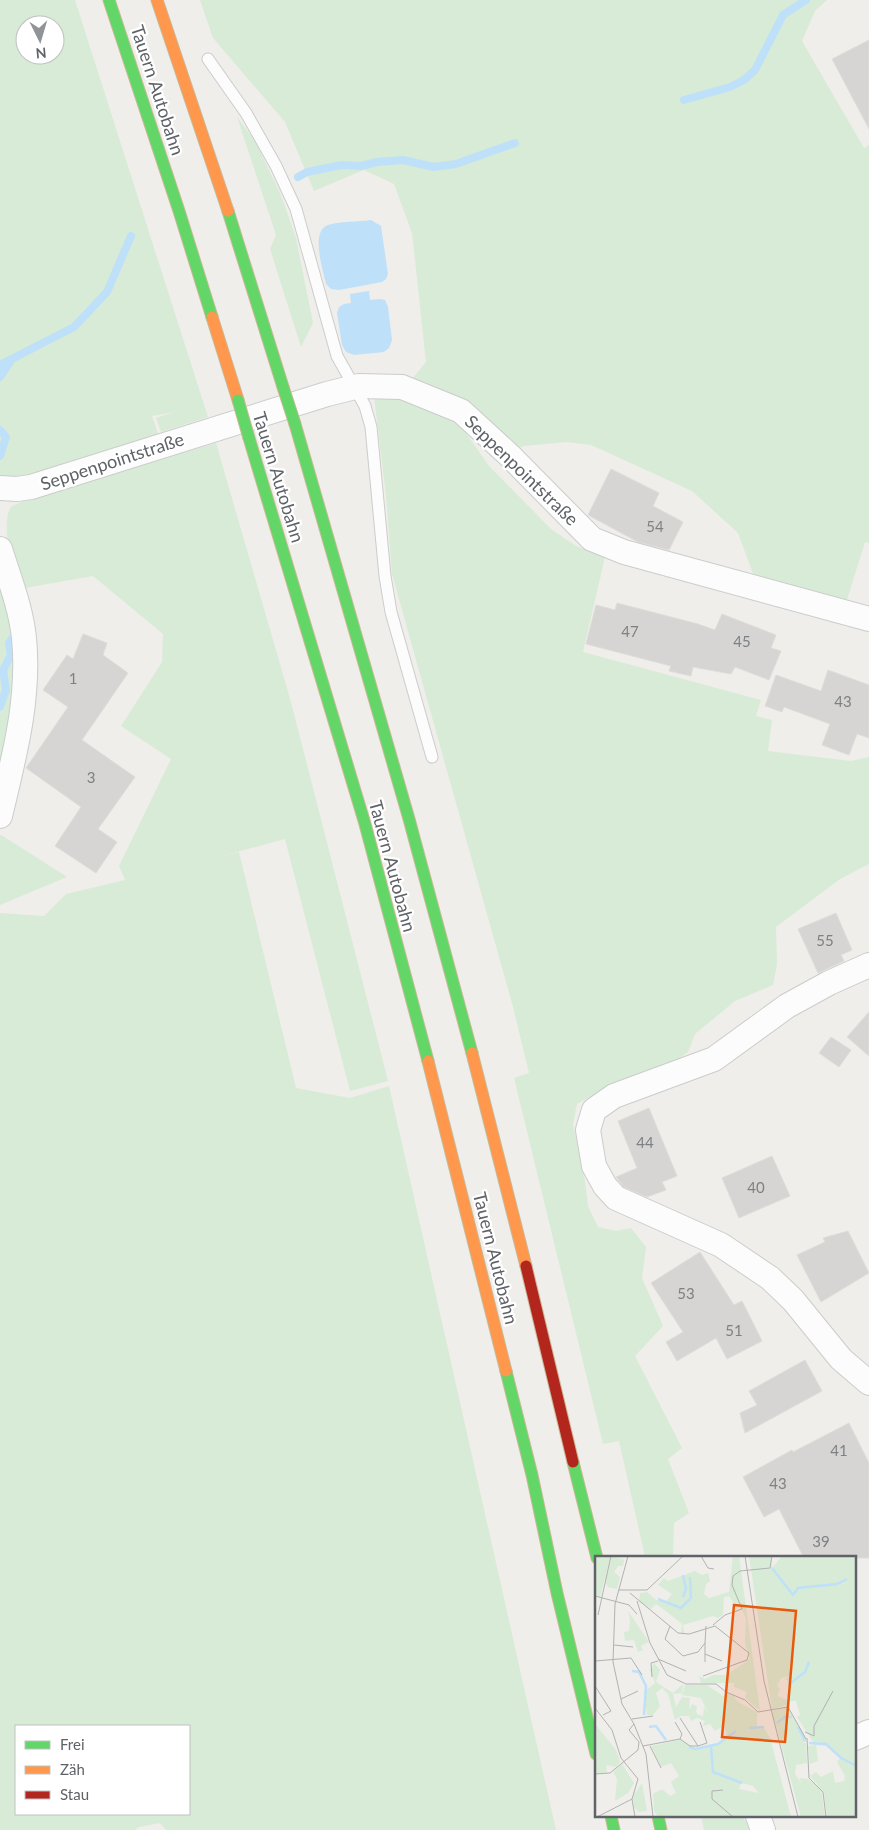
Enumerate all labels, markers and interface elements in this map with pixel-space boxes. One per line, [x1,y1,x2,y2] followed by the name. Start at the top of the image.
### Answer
[15,15,65,65] north arrow
[127,22,189,158] street label: Tauern Autobahn
[35,45,47,62] text: N
[249,409,309,545] street label: Tauern Autobahn
[461,410,583,530] street label: Seppenpointstraße
[38,427,186,495] street label: Seppenpointstraße
[646,517,664,535] house number: 54
[621,622,639,640] house number: 47
[733,632,751,650] house number: 45
[69,669,77,687] house number: 1
[834,692,852,710] house number: 43
[87,768,95,786] house number: 3
[365,798,421,934] street label: Tauern Autobahn
[816,931,834,949] house number: 55
[636,1133,654,1151] house number: 44
[747,1178,765,1196] house number: 40
[469,1190,523,1326] street label: Tauern Autobahn
[677,1284,695,1302] house number: 53
[725,1321,743,1339] house number: 51
[830,1441,848,1459] house number: 41
[769,1474,787,1492] house number: 43
[812,1532,830,1550] house number: 39
[595,1556,856,1818] inset map
[15,1725,190,1815] legend
[60,1735,85,1753] text: Frei
[60,1760,85,1778] text: Zäh
[60,1785,89,1803] text: Stau

